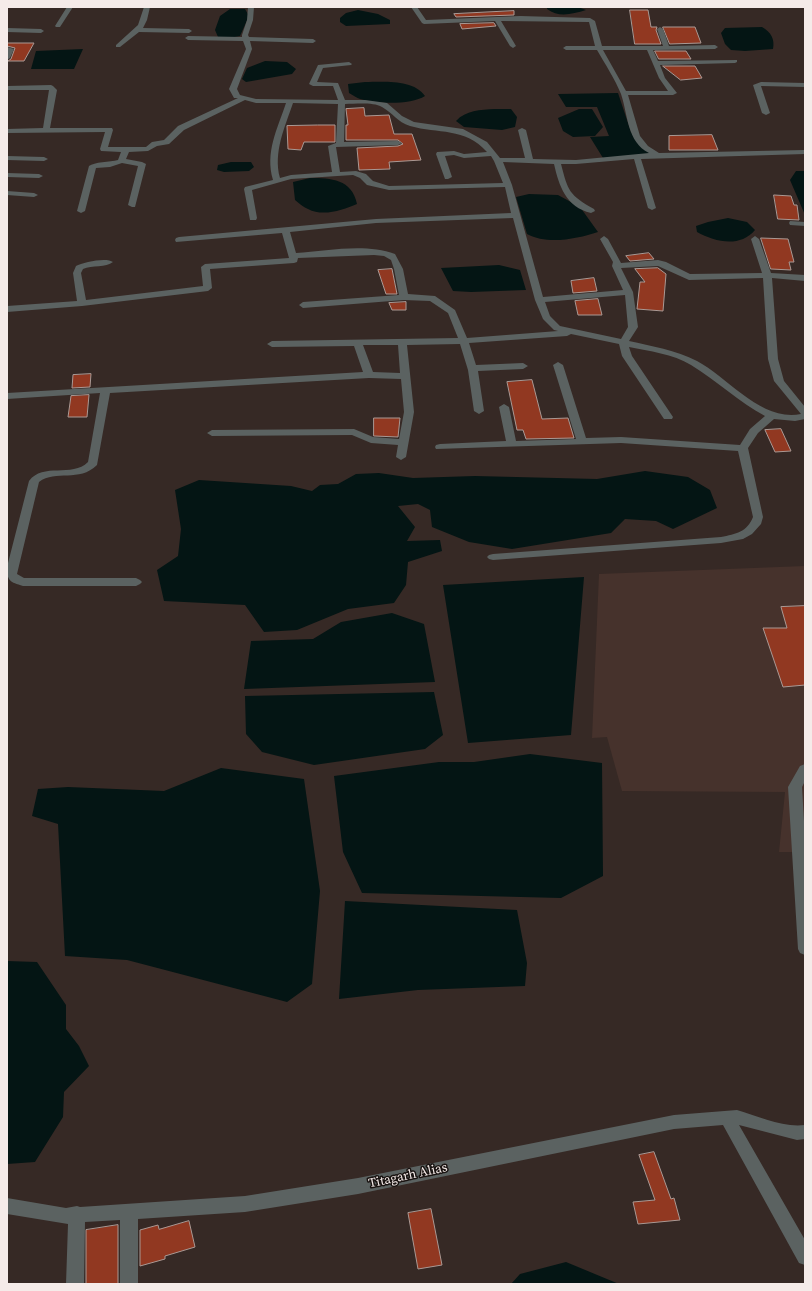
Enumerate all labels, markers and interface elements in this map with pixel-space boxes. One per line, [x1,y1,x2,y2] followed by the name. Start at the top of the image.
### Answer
[367,1160,449,1192] street label: Titagarh Alias

